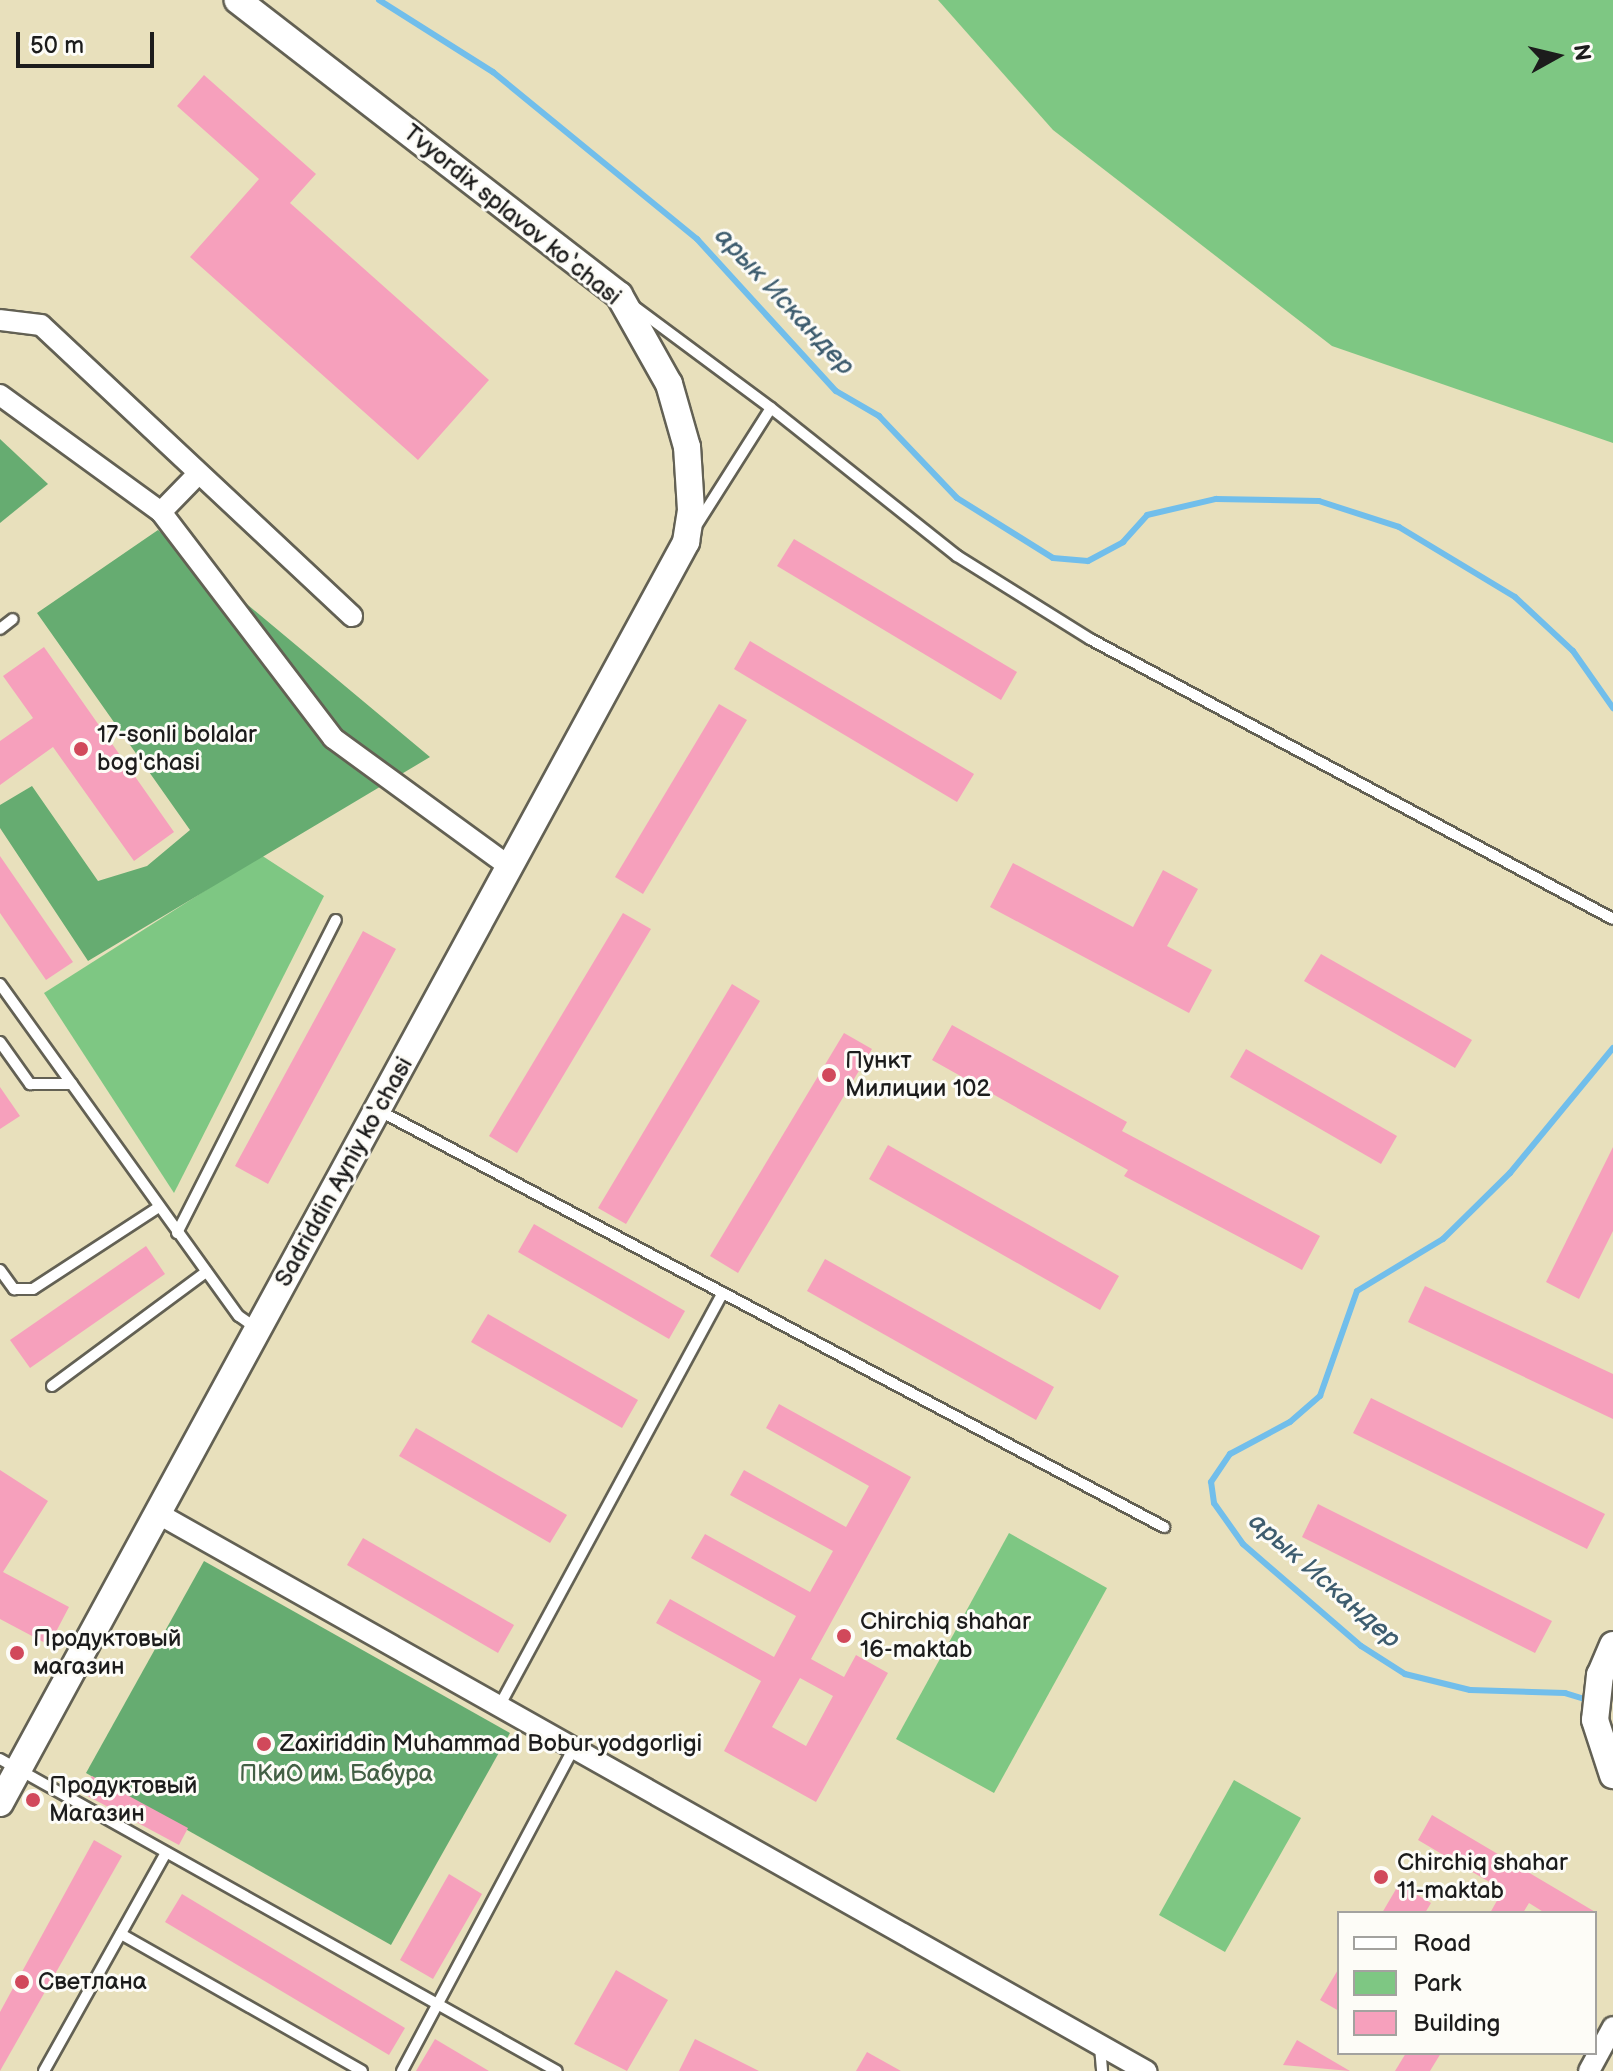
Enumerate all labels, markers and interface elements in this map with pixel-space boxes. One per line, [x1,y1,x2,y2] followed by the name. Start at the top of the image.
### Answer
[20,16,158,66] scale bar
[1517,16,1597,96] north arrow
[30,31,84,60] text: 50 m
[1567,43,1596,63] text: N
[397,118,627,312] street label: Tvyordix splavov ko‘chasi
[708,222,860,382] water label: арык Искандер
[97,721,257,777] place label: 17-sonli bolalar bog'chasi
[72,740,90,758] marker: 17-sonli bolalar bog'chasi
[845,1047,990,1103] place label: Пункт Милиции 102
[269,1052,419,1292] street label: Sadriddin Ayniy ko‘chasi
[820,1066,838,1084] marker: Пункт Милиции 102
[1242,1507,1406,1655] water label: арык Искандер
[860,1608,1031,1664] place label: Chirchiq shahar 16-maktab
[33,1625,182,1681] place label: Продуктовый магазин
[835,1627,853,1645] marker: Chirchiq shahar 16-maktab
[8,1644,26,1662] marker: Продуктовый магазин
[280,1730,703,1758] place label: Zaxiriddin Muhammad Bobur yodgorligi
[255,1735,273,1753] marker: Zaxiriddin Muhammad Bobur yodgorligi
[239,1760,433,1788] park label: ПКиО им. Бабура
[49,1772,198,1828] place label: Продуктовый Магазин
[24,1791,42,1809] marker: Продуктовый Магазин
[1397,1849,1568,1905] place label: Chirchiq shahar 11-maktab
[1372,1868,1390,1886] marker: Chirchiq shahar 11-maktab
[1337,1911,1597,2055] legend
[1413,1929,1471,1958] text: Road
[38,1968,147,1996] place label: Светлана
[1413,1969,1461,1998] text: Park
[13,1973,31,1991] marker: Светлана
[1413,2009,1500,2038] text: Building

